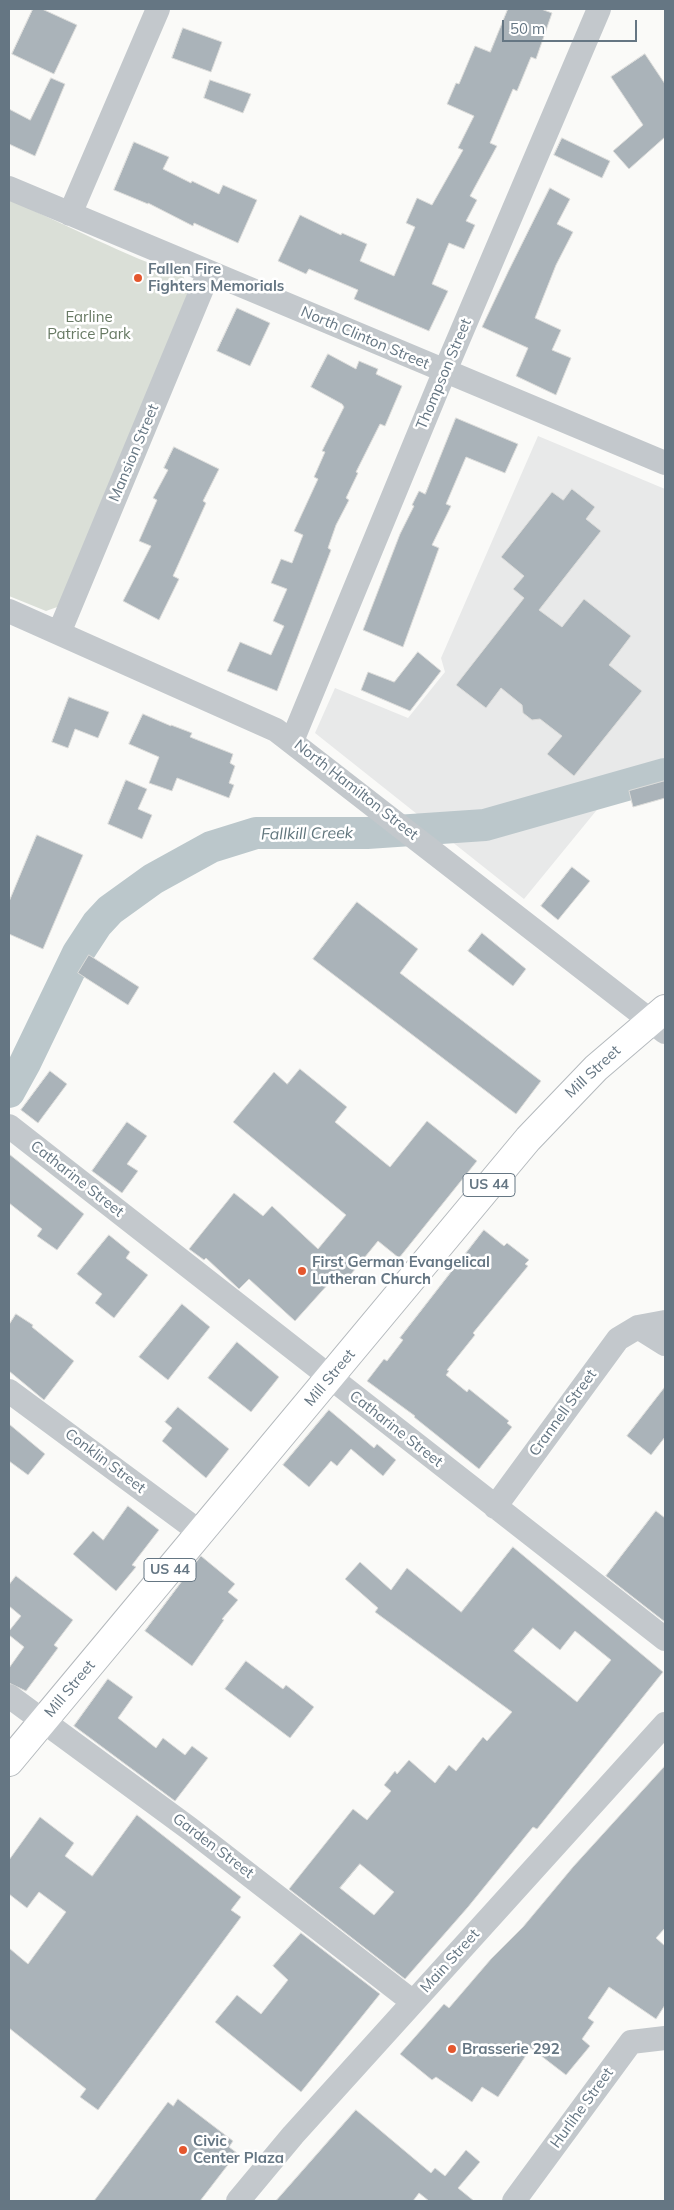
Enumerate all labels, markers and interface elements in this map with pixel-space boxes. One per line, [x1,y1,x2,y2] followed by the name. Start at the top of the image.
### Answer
[504,10,639,42] scale bar
[510,19,545,38] text: 50 m
[148,260,284,295] place label: Fallen Fire Fighters Memorials
[132,272,144,284] marker: Fallen Fire Fighters Memorials
[298,303,432,373] street label: North Clinton Street
[47,308,131,343] park label: Earline Patrice Park
[413,316,475,432] street label: Thompson Street
[105,401,163,505] street label: Mansion Street
[290,736,422,844] street label: North Hamilton Street
[261,824,353,844] water label: Fallkill Creek
[562,1042,624,1102] street label: Mill Street
[27,1137,127,1221] street label: Catharine Street
[463,1174,515,1196] road number: US 44
[312,1253,490,1288] place label: First German Evangelical Lutheran Church
[296,1265,308,1277] marker: First German Evangelical Lutheran Church
[301,1346,359,1410] street label: Mill Street
[525,1366,601,1460] street label: Crannell Street
[346,1387,446,1471] street label: Catharine Street
[61,1425,149,1497] street label: Conklin Street
[144,1558,196,1582] road number: US 44
[41,1657,99,1721] street label: Mill Street
[169,1810,257,1882] street label: Garden Street
[417,1925,483,1997] street label: Main Street
[462,2040,560,2058] place label: Brasserie 292
[446,2043,458,2055] marker: Brasserie 292
[547,2064,617,2152] street label: Hurlihe Street
[193,2132,284,2167] place label: Civic Center Plaza
[177,2144,189,2156] marker: Civic Center Plaza

